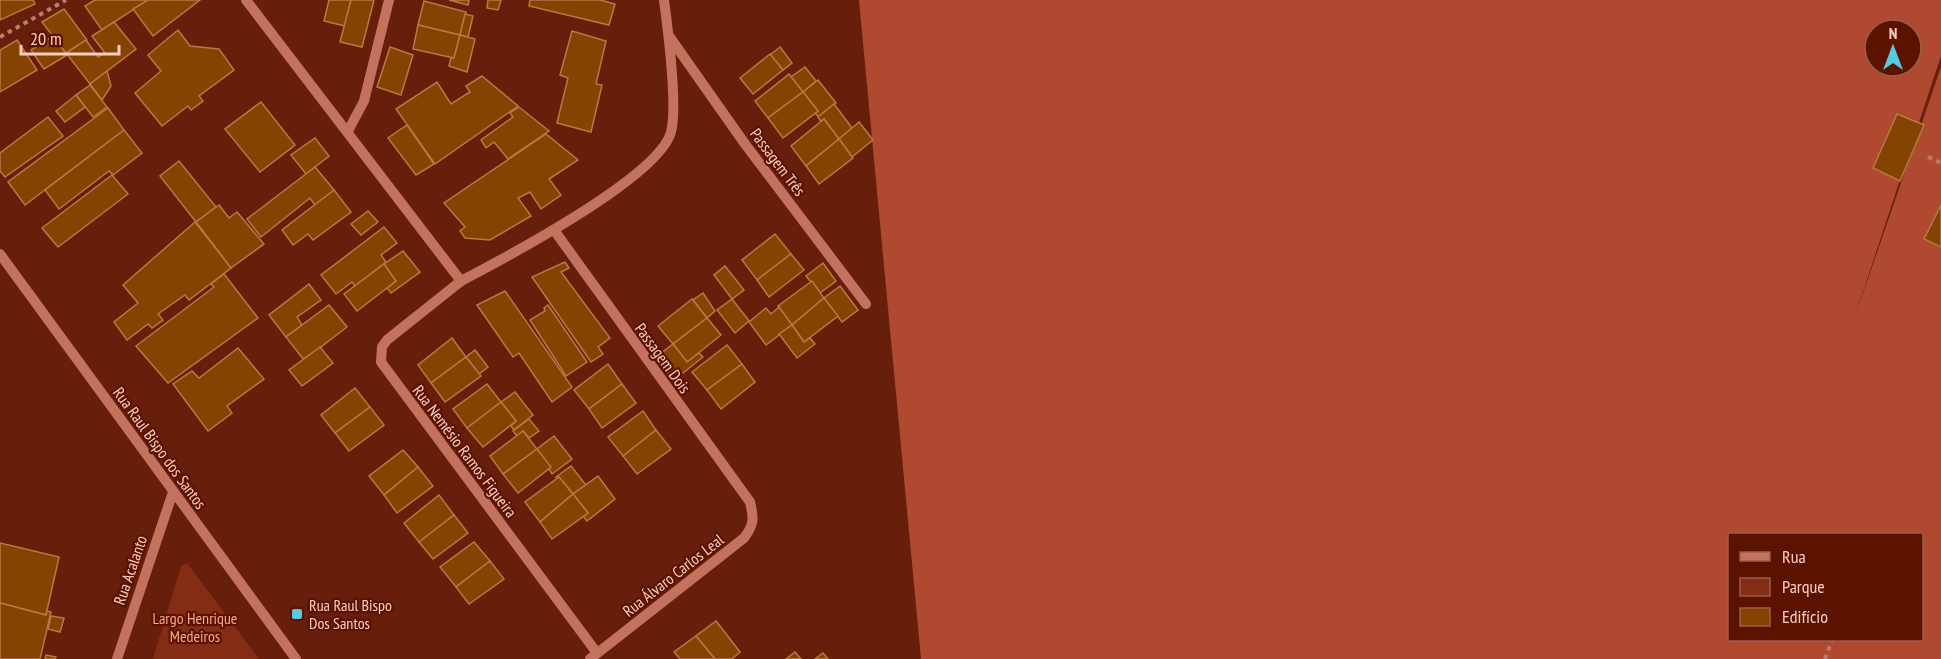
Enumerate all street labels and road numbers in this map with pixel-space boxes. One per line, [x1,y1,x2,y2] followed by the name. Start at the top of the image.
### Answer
[746,124,810,200] street label: Passagem Três
[631,319,695,397] street label: Passagem Dois
[409,381,521,521] street label: Rua Nemésio Ramos Figueira
[109,383,211,513] street label: Rua Raul Bispo dos Santos
[619,529,728,621] street label: Rua Álvaro Carlos Leal
[109,533,151,607] street label: Rua Acalanto

